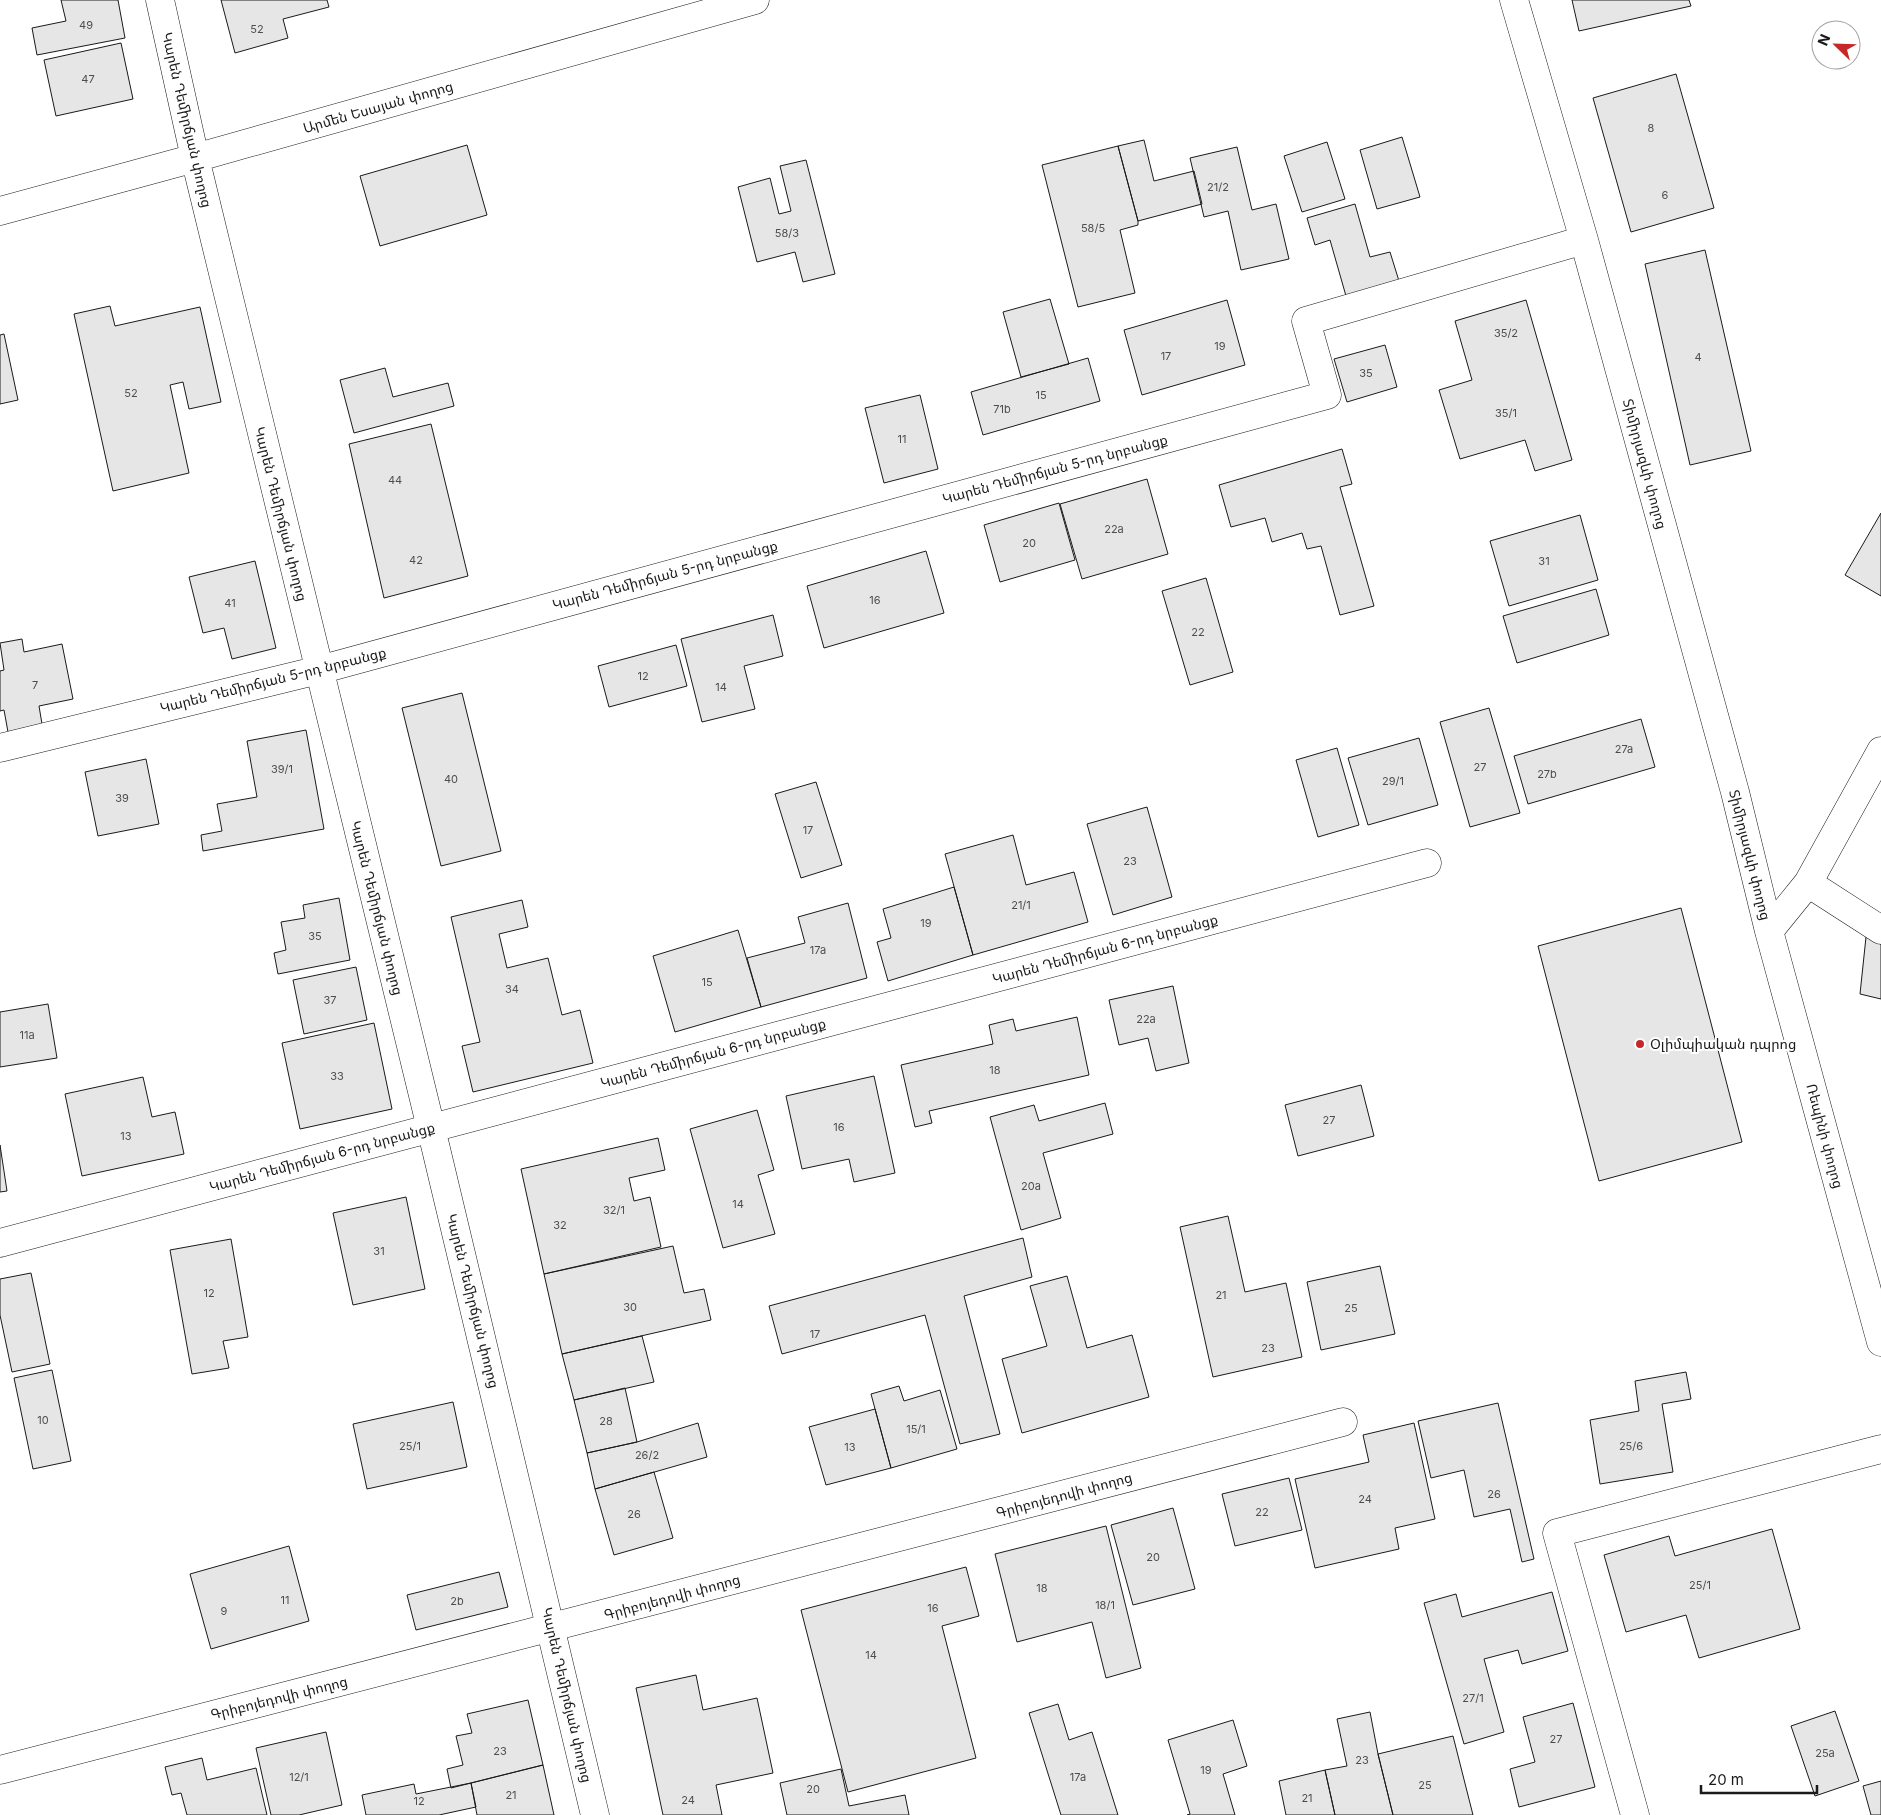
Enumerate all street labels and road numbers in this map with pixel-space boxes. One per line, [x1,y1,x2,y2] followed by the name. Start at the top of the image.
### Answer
[159,31,216,209] street label: Կարեն Դեմիրճյան փողոց
[301,77,455,136] street label: Արմեն Եսայան փողոց
[1620,397,1671,531] street label: Տիմիրյազևի փողոց
[252,425,311,603] street label: Կարեն Դեմիրճյան փողոց
[940,430,1169,507] street label: Կարեն Դեմիրճյան 5-րդ նրբանցք
[550,536,779,613] street label: Կարեն Դեմիրճյան 5-րդ նրբանցք
[158,643,388,716] street label: Կարեն Դեմիրճյան 5-րդ նրբանցք
[1726,788,1775,922] street label: Տիմիրյազևի փողոց
[348,819,407,997] street label: Կարեն Դեմիրճյան փողոց
[990,910,1219,987] street label: Կարեն Դեմիրճյան 6-րդ նրբանցք
[598,1014,827,1091] street label: Կարեն Դեմիրճյան 6-րդ նրբանցք
[1803,1082,1848,1190] street label: Ռեպինի փողոց
[207,1118,436,1195] street label: Կարեն Դեմիրճյան 6-րդ նրբանցք
[444,1212,503,1390] street label: Կարեն Դեմիրճյան փողոց
[994,1468,1134,1521] street label: Գրիբոյեդովի փողոց
[602,1570,742,1623] street label: Գրիբոյեդովի փողոց
[539,1606,596,1784] street label: Կարեն Դեմիրճյան փողոց
[209,1672,349,1723] street label: Գրիբոյեդովի փողոց

